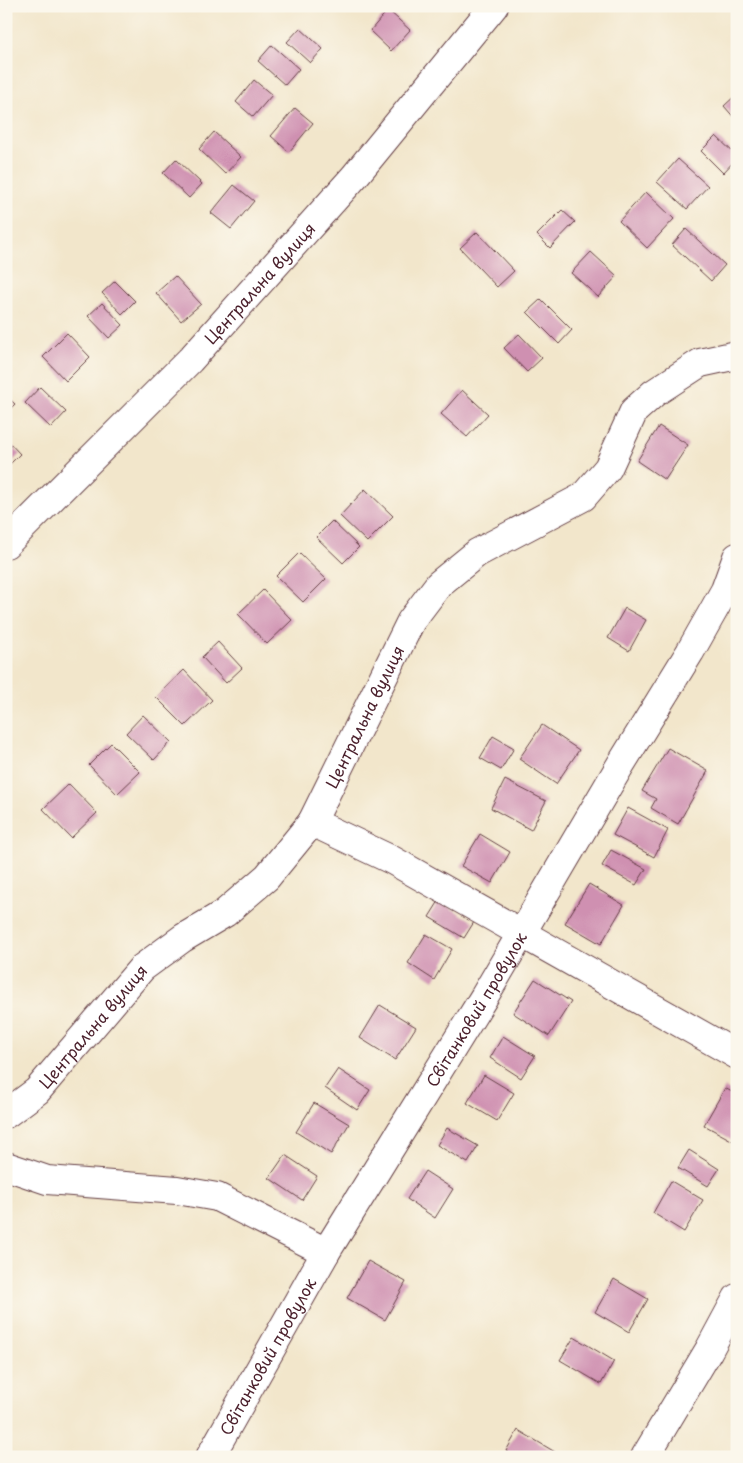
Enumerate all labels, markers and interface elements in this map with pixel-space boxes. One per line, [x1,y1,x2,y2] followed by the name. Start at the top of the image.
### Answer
[198,217,320,349] street label: Центральна вулиця
[319,641,409,792] street label: Центральна вулиця
[419,927,532,1091] street label: Світанковий провулок
[33,959,152,1093] street label: Центральна вулиця
[213,1272,322,1439] street label: Світанковий провулок

